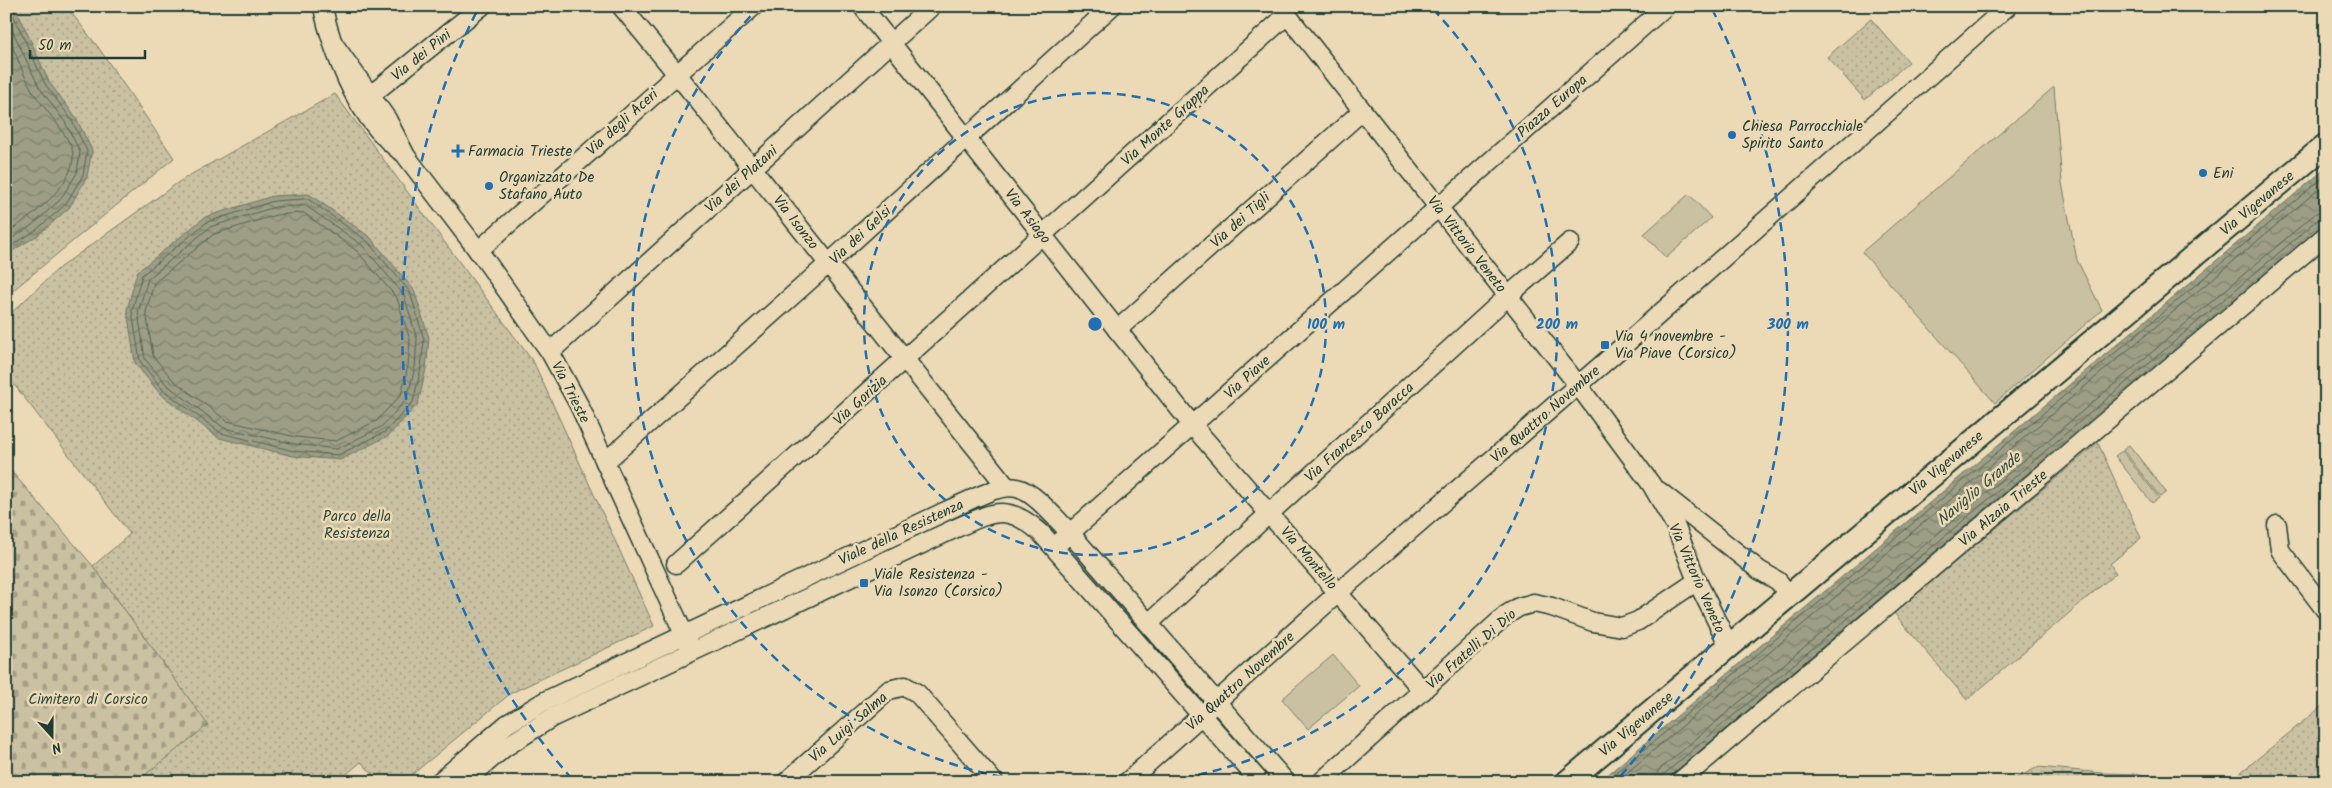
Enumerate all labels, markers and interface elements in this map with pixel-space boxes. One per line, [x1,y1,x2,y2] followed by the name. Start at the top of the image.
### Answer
[386,23,458,88] street label: Via dei Pini
[30,28,145,60] scale bar
[38,34,72,58] text: 50 m
[1512,69,1593,144] street label: Piazza Europa
[1116,79,1215,172] street label: Via Monte Grappa
[581,83,665,162] street label: Via degli Aceri
[1742,115,1863,156] place label: Chiesa Parrocchiale Spirito Santo
[1726,129,1738,141] marker: Chiesa Parrocchiale Spirito Santo
[700,139,785,219] street label: Via dei Platani
[468,140,573,164] place label: Farmacia Trieste
[452,145,464,157] marker: Farmacia Trieste
[2213,162,2235,186] place label: Eni
[2215,165,2301,242] street label: Via Vigevanese
[499,166,594,207] place label: Organizzato De Stafano Auto
[2197,167,2209,179] marker: Eni
[483,180,495,192] marker: Organizzato De Stafano Auto
[998,184,1057,250] street label: Via Asiago
[1205,186,1277,255] street label: Via dei Tigli
[766,190,824,255] street label: Via Isonzo
[1420,191,1512,299] street label: Via Vittorio Veneto
[824,199,898,271] street label: Via dei Gelsi
[1307,313,1345,337] text: 100 m
[1536,313,1578,337] text: 200 m
[1766,313,1809,337] text: 300 m
[1086,315,1104,333] centre of rings
[1615,325,1736,366] place label: Via 4 novembre - Via Piave (Corsico)
[1599,339,1611,351] marker: Via 4 novembre - Via Piave (Corsico)
[1219,350,1277,406] street label: Via Piave
[544,357,596,428] street label: Via Trieste
[1485,360,1606,470] street label: Via Quattro Novembre
[828,370,893,432] street label: Via Gorizia
[1299,377,1420,489] street label: Via Francesco Baracca
[1904,425,1990,502] street label: Via Vigevanese
[1931,445,2028,532] water label: Naviglio Grande
[1954,464,2054,553] street label: Via Alzaia Trieste
[835,493,968,572] street label: Viale della Resistenza
[323,505,391,546] park label: Parco della Resistenza
[1661,520,1731,637] street label: Via Vittorio Veneto
[1274,521,1343,596] street label: Via Montello
[874,563,1003,604] place label: Viale Resistenza - Via Isonzo (Corsico)
[858,577,870,589] marker: Viale Resistenza - Via Isonzo (Corsico)
[1421,603,1522,696] street label: Via Fratelli Di Dio
[1181,626,1301,737] street label: Via Quattro Novembre
[1594,686,1680,763] street label: Via Vigevanese
[804,687,893,769] street label: Via Luigi Salma
[28,688,148,712] park label: Cimitero di Corsico
[28,710,78,760] north arrow
[48,735,64,759] text: N

